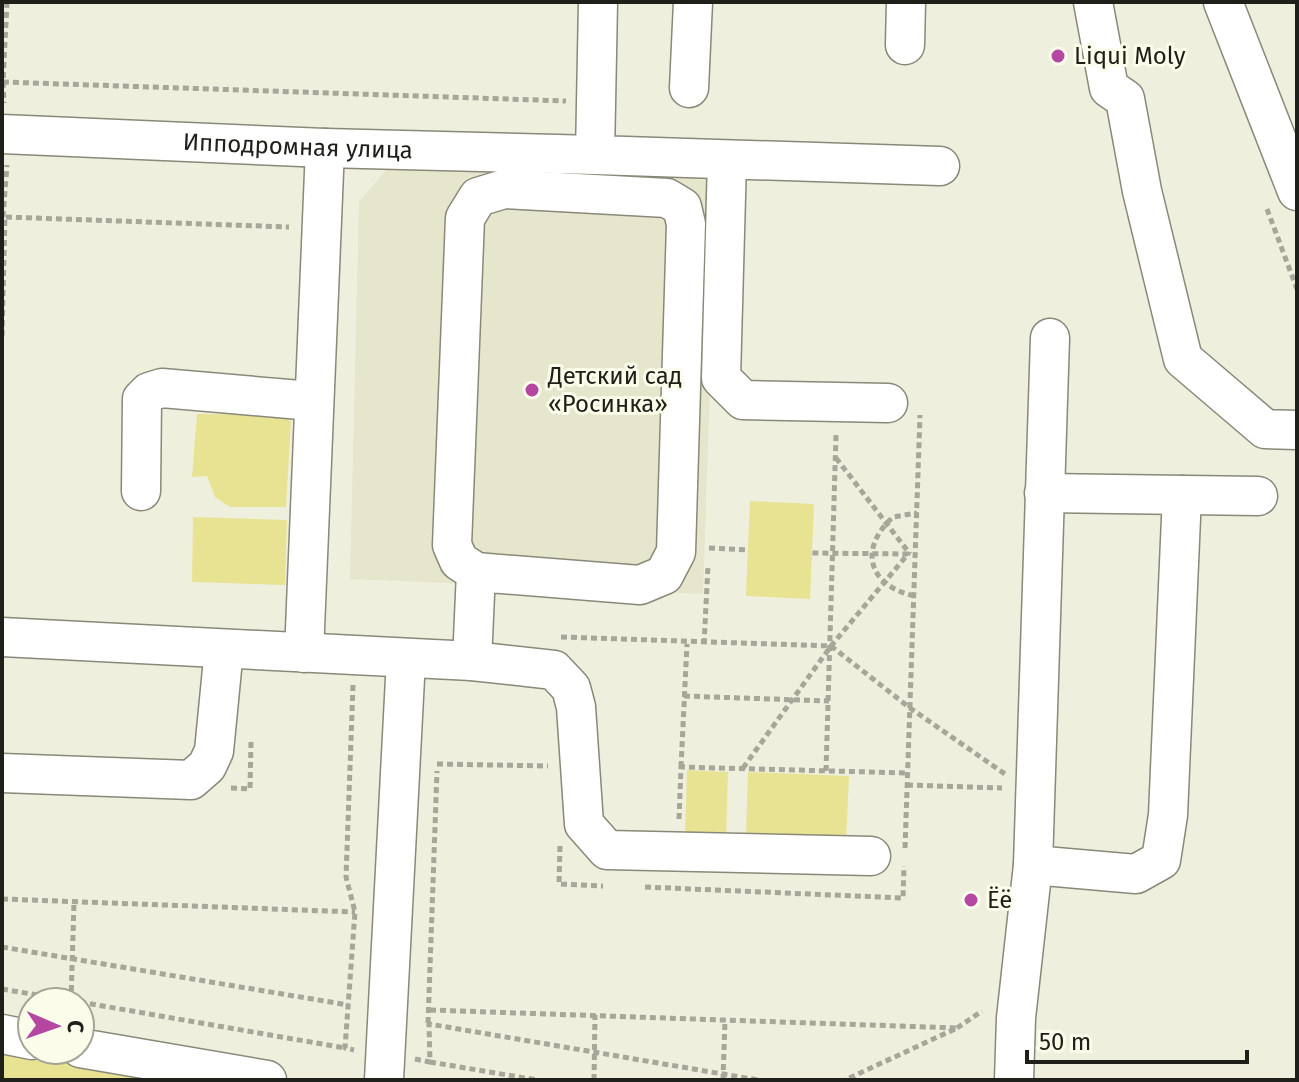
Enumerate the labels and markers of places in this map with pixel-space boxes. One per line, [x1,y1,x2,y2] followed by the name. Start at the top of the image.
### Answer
[1074,42,1186,70] place label: Liqui Moly
[1049,47,1067,65] marker: Liqui Moly
[547,362,682,418] place label: Детский сад «Росинка»
[523,381,541,399] marker: Детский сад «Росинка»
[987,886,1012,914] place label: Ёё
[962,891,980,909] marker: Ёё

